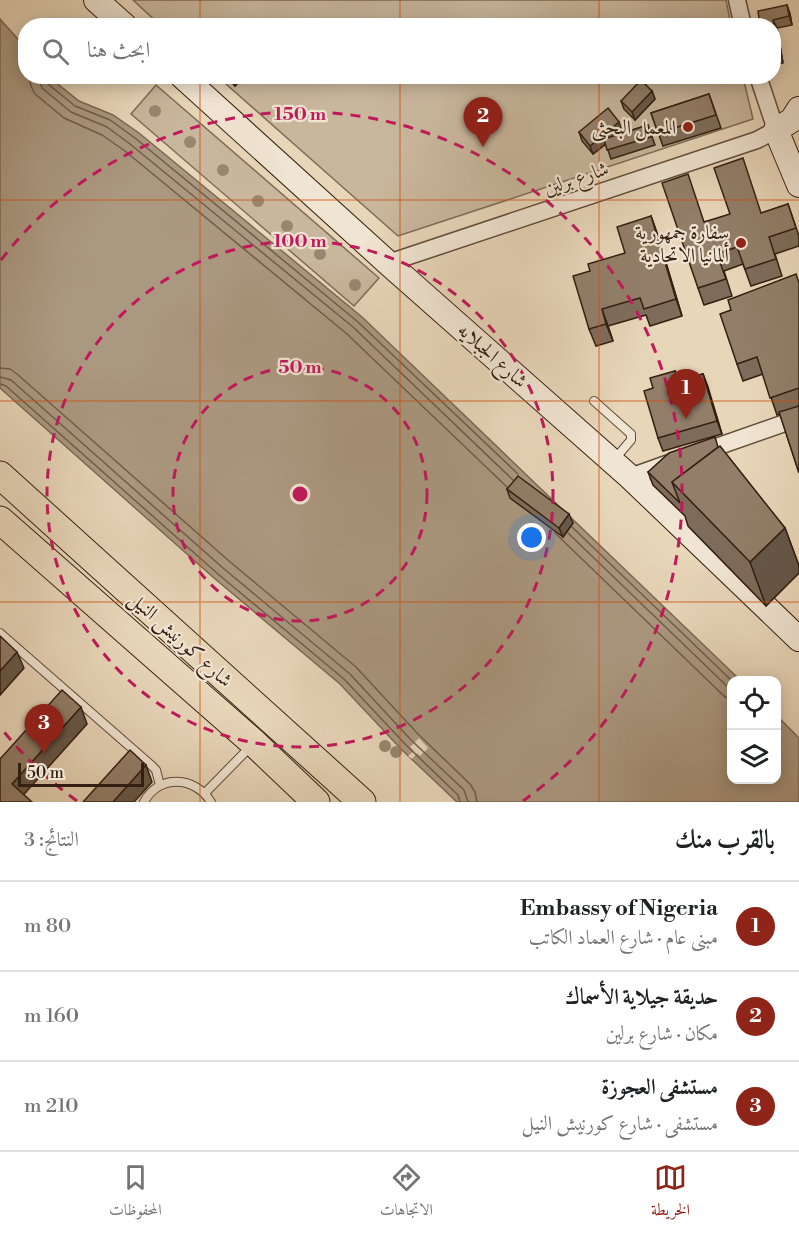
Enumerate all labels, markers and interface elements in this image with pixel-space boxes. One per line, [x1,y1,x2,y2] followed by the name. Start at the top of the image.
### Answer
[18,18,781,84] search box
[39,35,72,68] icon: search
[87,37,150,64] text: ابحث هنا
[464,98,502,147] pin: 2
[274,103,327,126] text: 150 m
[592,116,676,142] place label: المعمل البحثى
[681,120,695,134] marker: المعمل البحثى
[541,157,614,206] street label: شارع برلين
[635,221,729,269] place label: سفارة جمهورية ألمانيا الاتحادية
[273,230,327,253] text: 100 m
[734,236,748,250] marker: سفارة جمهورية ألمانيا الاتحادية
[449,318,532,397] street label: شارع الجبلايه
[278,356,322,379] text: 50 m
[666,370,706,419] pin: 1
[290,484,310,504] centre of rings
[517,523,546,552] your location
[120,587,237,696] street label: شارع كورنيش النيل
[727,676,781,784] map controls
[727,676,781,730] button: locate
[24,704,63,754] pin: 3
[727,730,781,784] button: layers
[18,760,144,788] scale bar
[27,763,64,783] text: 50 m
[675,824,775,856] text: بالقرب منك
[24,828,79,853] text: النتائج: 3
[520,895,718,922] text: Embassy of Nigeria
[24,914,71,939] text: 80 m
[751,914,760,939] text: 1
[529,926,718,951] text: مبنى عام · شارع العماد الكاتب
[565,984,718,1011] text: حديقة جيلاية الأسماك
[24,1004,79,1029] text: 160 m
[749,1004,762,1029] text: 2
[606,1022,718,1047] text: مكان · شارع برلين
[601,1074,718,1101] text: مستشفى العجوزة
[24,1094,79,1119] text: 210 m
[749,1094,762,1119] text: 3
[522,1112,718,1137] text: مستشفى · شارع كورنيش النيل
[109,1161,162,1225] tab: المحفوظات
[380,1161,433,1225] tab: الاتجاهات
[651,1161,690,1225] tab: الخريطة

